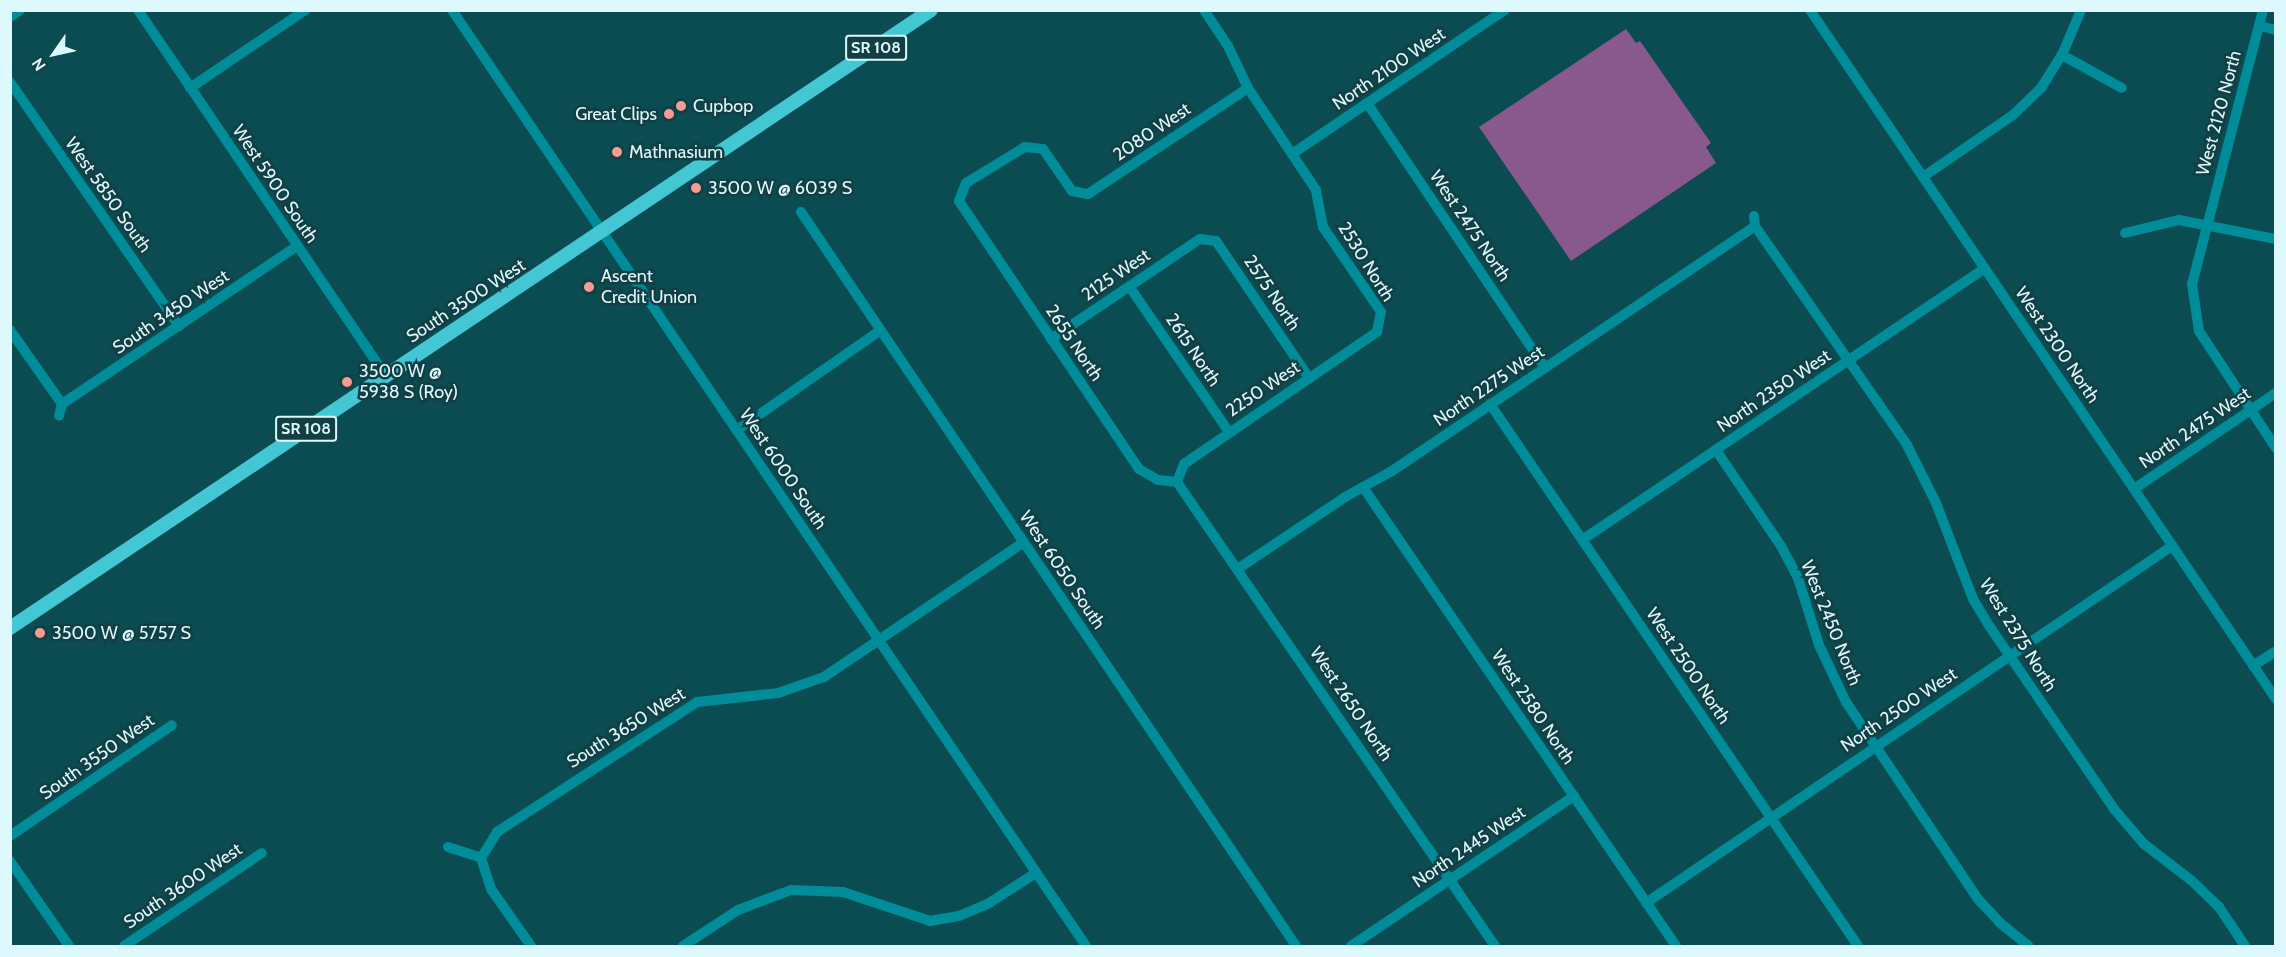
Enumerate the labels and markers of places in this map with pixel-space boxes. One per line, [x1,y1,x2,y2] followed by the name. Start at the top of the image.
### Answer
[693,95,753,117] place label: Cupbop
[674,99,688,113] marker: Cupbop
[575,103,657,125] place label: Great Clips
[662,107,676,121] marker: Great Clips
[629,141,723,163] place label: Mathnasium
[610,145,624,159] marker: Mathnasium
[708,177,852,199] place label: 3500 W @ 6039 S
[689,181,703,195] marker: 3500 W @ 6039 S
[601,266,697,308] place label: Ascent Credit Union
[582,280,596,294] marker: Ascent Credit Union
[359,361,458,404] place label: 3500 W @ 5938 S (Roy)
[340,375,354,389] marker: 3500 W @ 5938 S (Roy)
[52,622,191,644] place label: 3500 W @ 5757 S
[33,626,47,640] marker: 3500 W @ 5757 S

